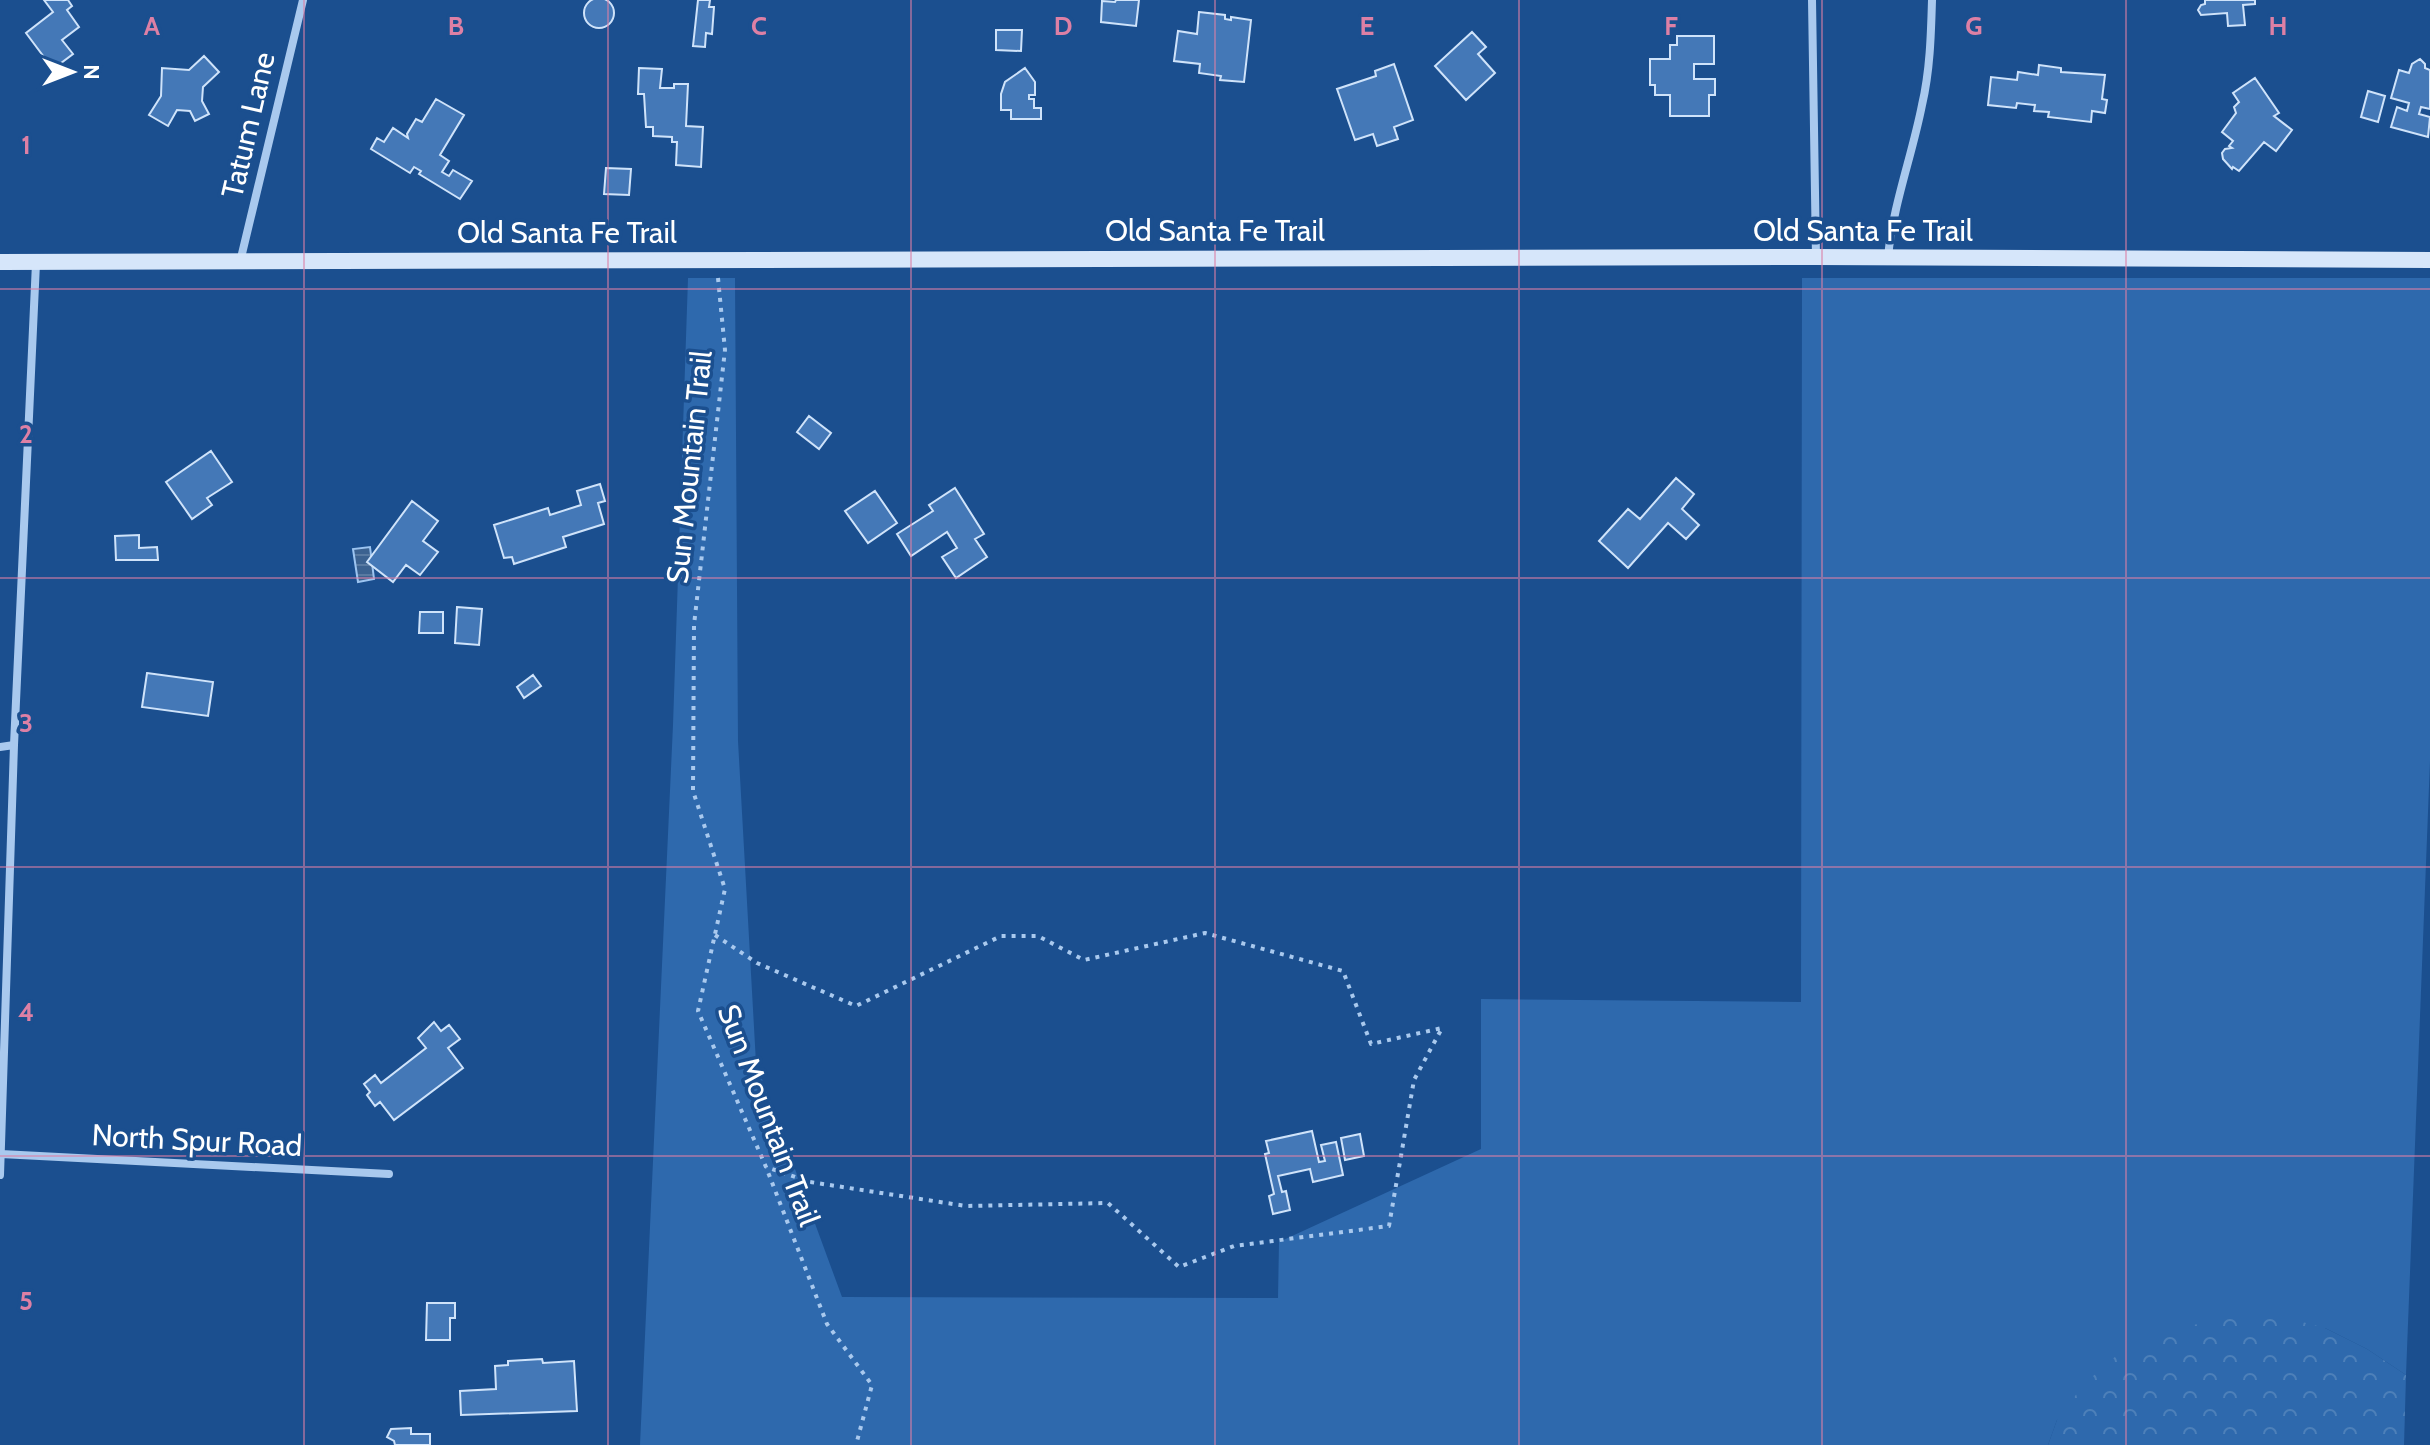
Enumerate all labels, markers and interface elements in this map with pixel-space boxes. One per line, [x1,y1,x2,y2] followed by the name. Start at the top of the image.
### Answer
[144,10,161,42] text: A
[448,10,464,42] text: B
[751,10,767,42] text: C
[1054,10,1072,42] text: D
[1360,10,1374,42] text: E
[1664,10,1678,42] text: F
[1965,10,1983,42] text: G
[2269,10,2287,42] text: H
[32,32,112,112] north arrow
[213,48,283,202] street label: Tatum Lane
[78,64,105,80] text: N
[21,129,31,161] text: 1
[1105,212,1325,249] street label: Old Santa Fe Trail
[1753,212,1973,249] street label: Old Santa Fe Trail
[457,214,677,251] street label: Old Santa Fe Trail
[658,349,720,585] street label: Sun Mountain Trail
[19,418,33,450] text: 2
[19,707,33,739] text: 3
[18,996,34,1028] text: 4
[710,999,828,1231] street label: Sun Mountain Trail
[91,1116,303,1164] street label: North Spur Road
[19,1285,33,1317] text: 5

